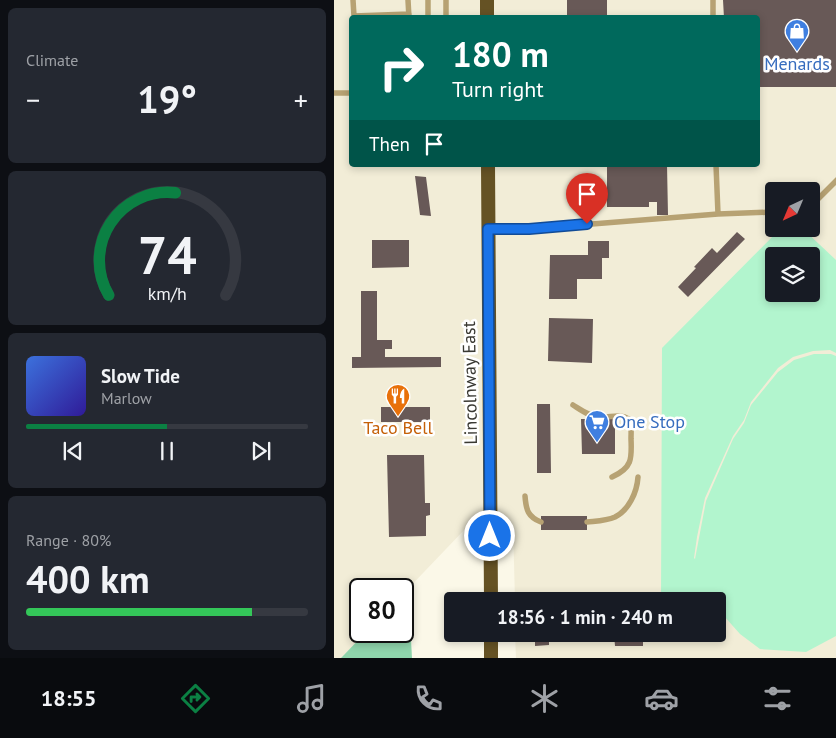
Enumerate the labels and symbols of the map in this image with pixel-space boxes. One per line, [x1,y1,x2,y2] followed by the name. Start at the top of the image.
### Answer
[784,18,810,52] shop icon: Menards
[764,52,830,75] place label: Menards
[566,173,608,224] pin
[765,182,820,238] north arrow
[457,321,482,445] street label: Lincolnway East
[385,383,411,417] restaurant icon: Taco Bell
[584,409,610,443] supermarket icon: One Stop
[614,410,685,433] place label: One Stop
[363,416,433,439] place label: Taco Bell
[463,509,515,561] position arrow
[349,578,414,643] speed limit sign: 80

